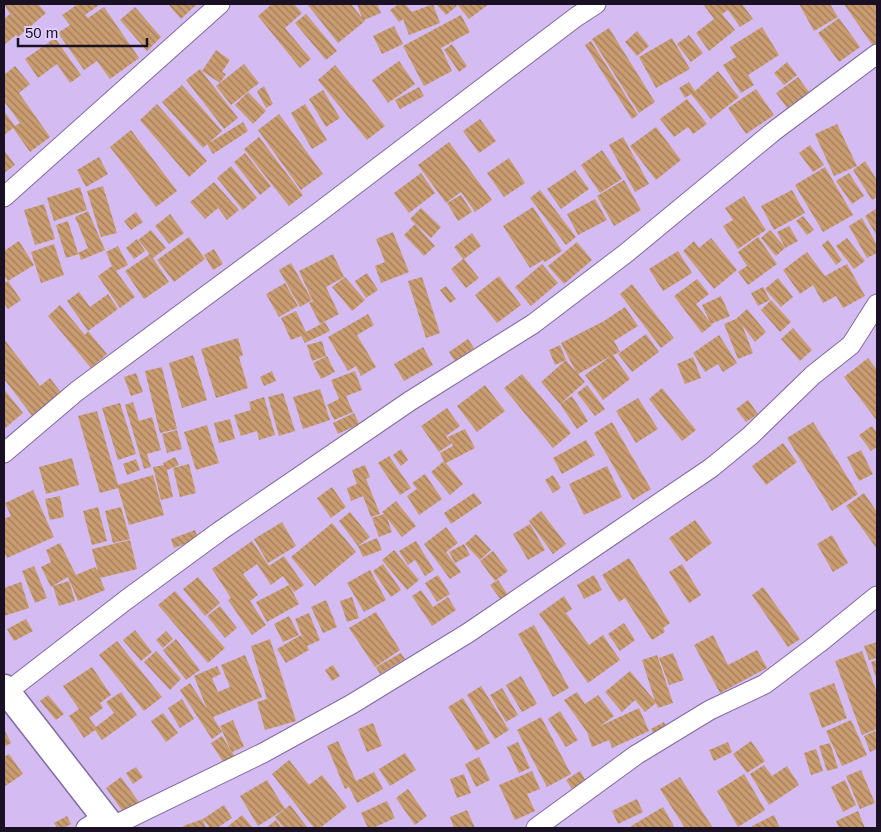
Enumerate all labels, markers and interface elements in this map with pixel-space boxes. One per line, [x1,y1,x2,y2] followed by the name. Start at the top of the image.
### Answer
[18,15,146,47] scale bar
[25,24,58,41] text: 50 m

